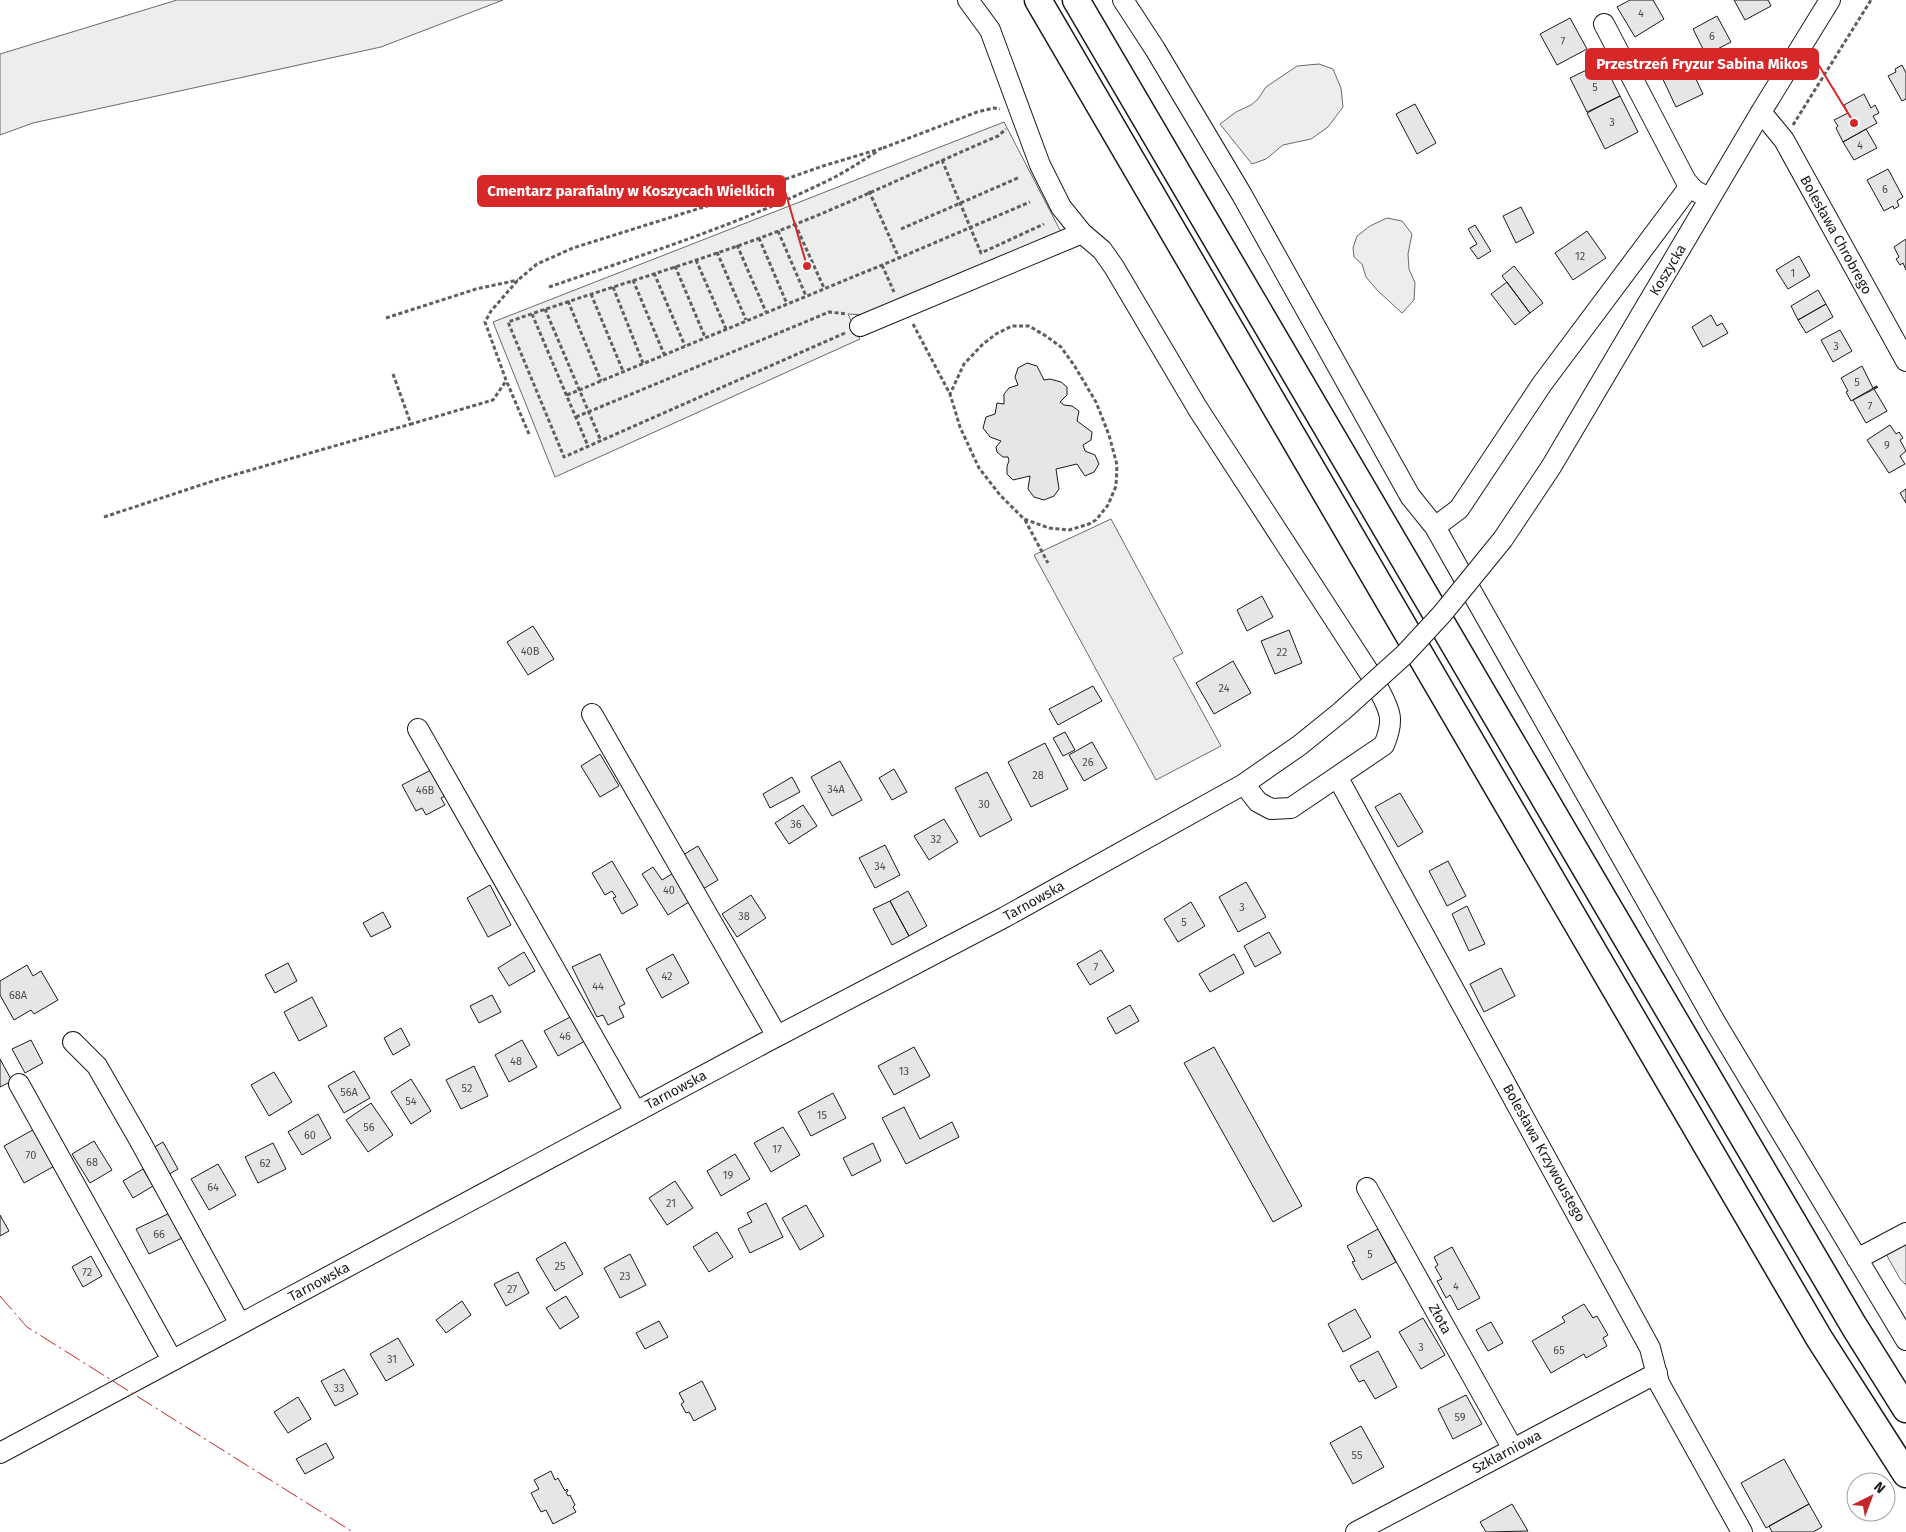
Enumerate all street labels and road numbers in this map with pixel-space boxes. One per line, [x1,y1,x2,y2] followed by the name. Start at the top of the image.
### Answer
[1796,173,1876,297] street label: Bolesława Chrobrego
[1646,241,1690,299] street label: Koszycka
[1001,877,1067,925] street label: Tarnowska
[642,1067,710,1113] street label: Tarnowska
[1499,1081,1589,1225] street label: Bolesława Krzywoustego
[285,1259,353,1305] street label: Tarnowska
[1425,1301,1455,1337] street label: Złota
[1470,1427,1544,1477] street label: Szklarniowa

